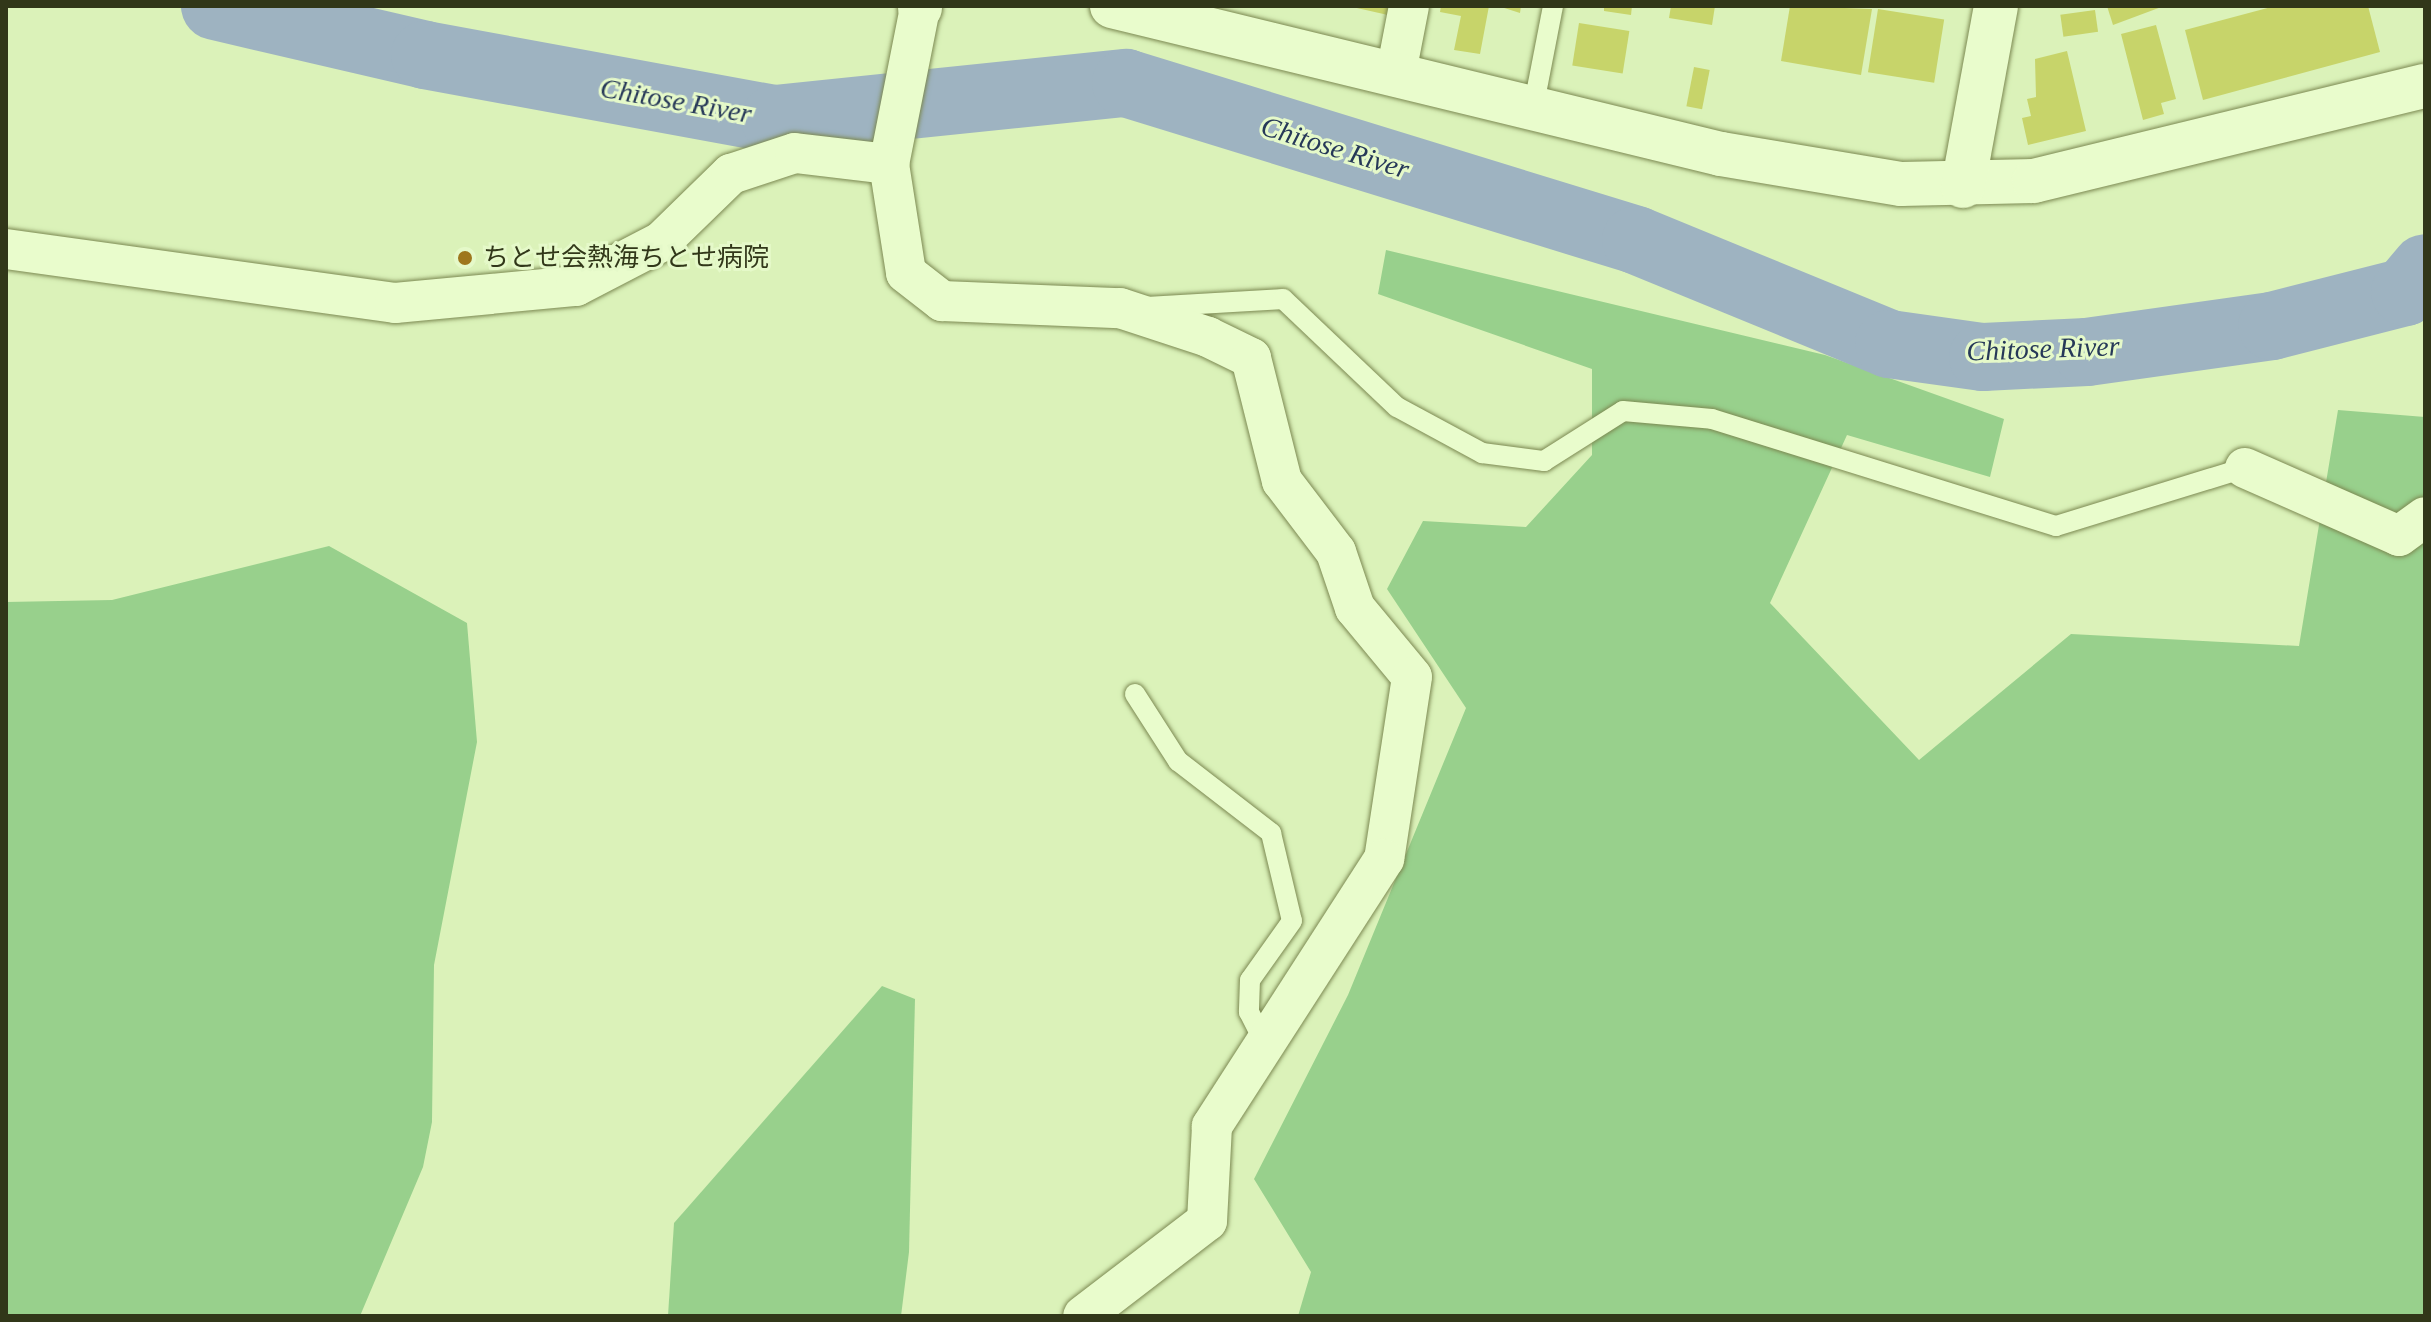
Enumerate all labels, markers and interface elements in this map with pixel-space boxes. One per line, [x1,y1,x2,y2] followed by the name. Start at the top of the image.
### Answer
[598,71,754,131] water label: Chitose River
[1257,110,1413,186] water label: Chitose River
[483,242,769,274] place label: ちとせ会熱海ちとせ病院
[454,247,476,269] marker: ちとせ会熱海ちとせ病院
[1966,330,2120,368] water label: Chitose River

